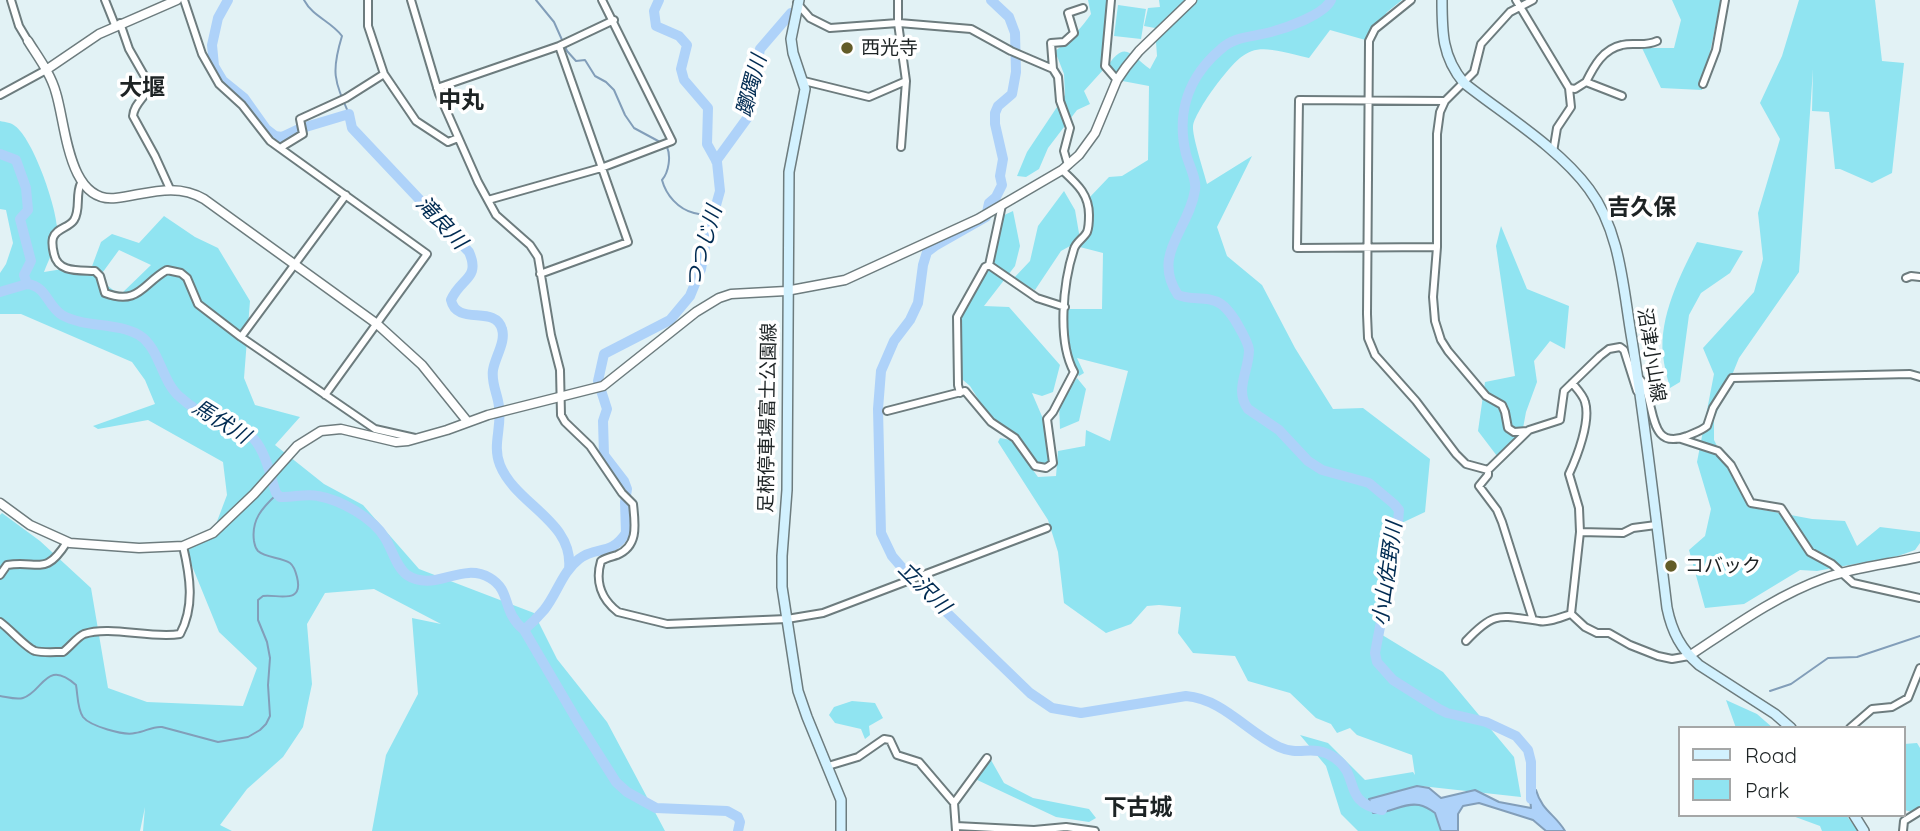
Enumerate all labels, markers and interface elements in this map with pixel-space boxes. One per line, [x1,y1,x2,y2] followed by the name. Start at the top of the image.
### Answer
[861,37,918,59] place label: 西光寺
[839,40,855,56] marker: 西光寺
[732,52,772,120] water label: 躑躅川
[119,74,165,102] district label: 大堰
[438,87,484,115] district label: 中丸
[410,191,472,255] water label: 滝良川
[1608,194,1676,222] district label: 吉久保
[680,203,728,291] water label: つつじ川
[1632,306,1670,404] street label: 沼津小山線
[755,323,781,513] street label: 足柄停車場富士公園線
[188,395,254,449] water label: 馬伏川
[1368,520,1408,628] water label: 小山佐野川
[1685,555,1761,577] place label: コバック
[893,557,955,619] water label: 立沢川
[1663,558,1679,574] marker: コバック
[1678,726,1906,817] legend
[1745,742,1797,768] text: Road
[1745,777,1789,803] text: Park
[1104,794,1172,822] district label: 下古城

